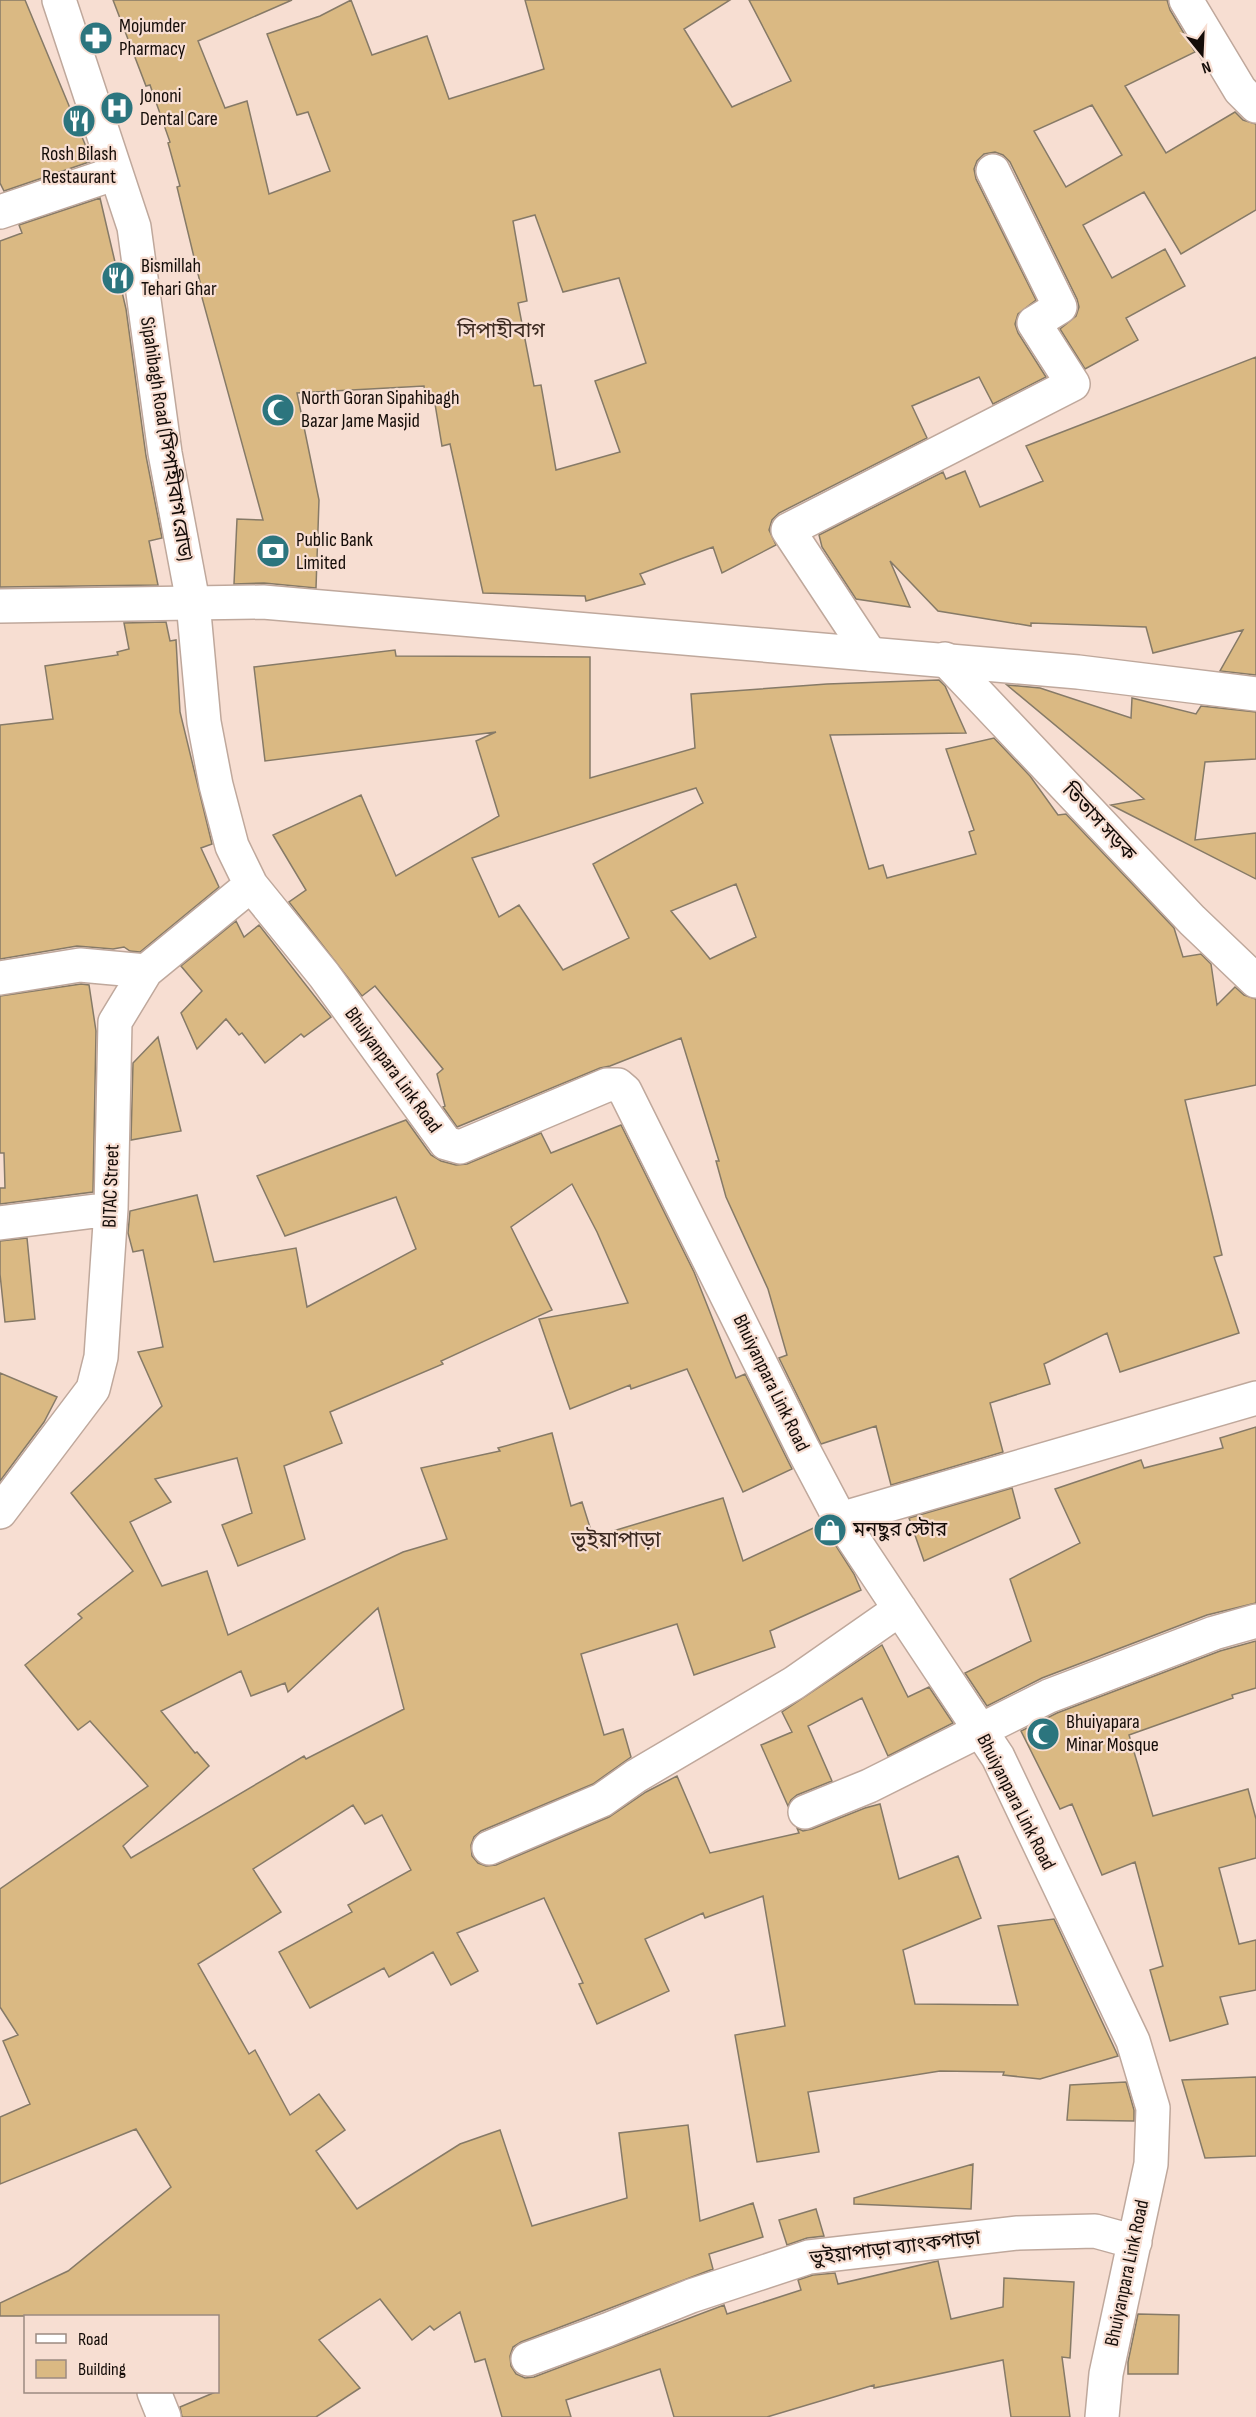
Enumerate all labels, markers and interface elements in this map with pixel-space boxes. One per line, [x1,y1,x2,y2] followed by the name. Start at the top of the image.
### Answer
[119,14,186,61] place label: Mojumder Pharmacy
[78,20,114,56] pharmacy icon: Mojumder Pharmacy
[1172,24,1232,84] north arrow
[1199,56,1213,77] text: N
[139,84,218,131] place label: Jononi Dental Care
[99,90,135,126] hospital icon: Jononi Dental Care
[61,103,97,139] restaurant icon: Rosh Bilash Restaurant
[41,142,117,189] place label: Rosh Bilash Restaurant
[141,254,217,301] place label: Bismillah Tehari Ghar
[100,260,136,296] restaurant icon: Bismillah Tehari Ghar
[135,315,198,563] street label: Sipahibagh Road (সিপাহীবাগ রোড)
[456,318,545,343] district label: সিপাহীবাগ
[301,386,460,433] place label: North Goran Sipahibagh Bazar Jame Masjid
[260,392,296,428] mosque icon: North Goran Sipahibagh Bazar Jame Masjid
[296,528,373,575] place label: Public Bank Limited
[255,533,291,569] bank icon: Public Bank Limited
[1056,777,1142,866] street label: তিতাস সড়ক
[339,1003,447,1137] street label: Bhuiyanpara Link Road
[98,1144,124,1228] street label: BITAC Street
[727,1311,815,1455] street label: Bhuiyanpara Link Road
[812,1512,848,1548] shop icon: মনছুর স্টোর
[852,1517,948,1542] place label: মনছুর স্টোর
[570,1527,662,1554] district label: ভূইয়াপাড়া
[1066,1710,1159,1757] place label: Bhuiyapara Minar Mosque
[1025,1716,1061,1752] mosque icon: Bhuiyapara Minar Mosque
[971,1730,1061,1874] street label: Bhuiyanpara Link Road
[1100,2197,1154,2349] street label: Bhuiyanpara Link Road
[807,2225,982,2270] street label: ভুইয়াপাড়া ব্যাংকপাড়া
[24,2315,219,2393] legend
[78,2329,108,2350] text: Road
[78,2359,126,2380] text: Building

